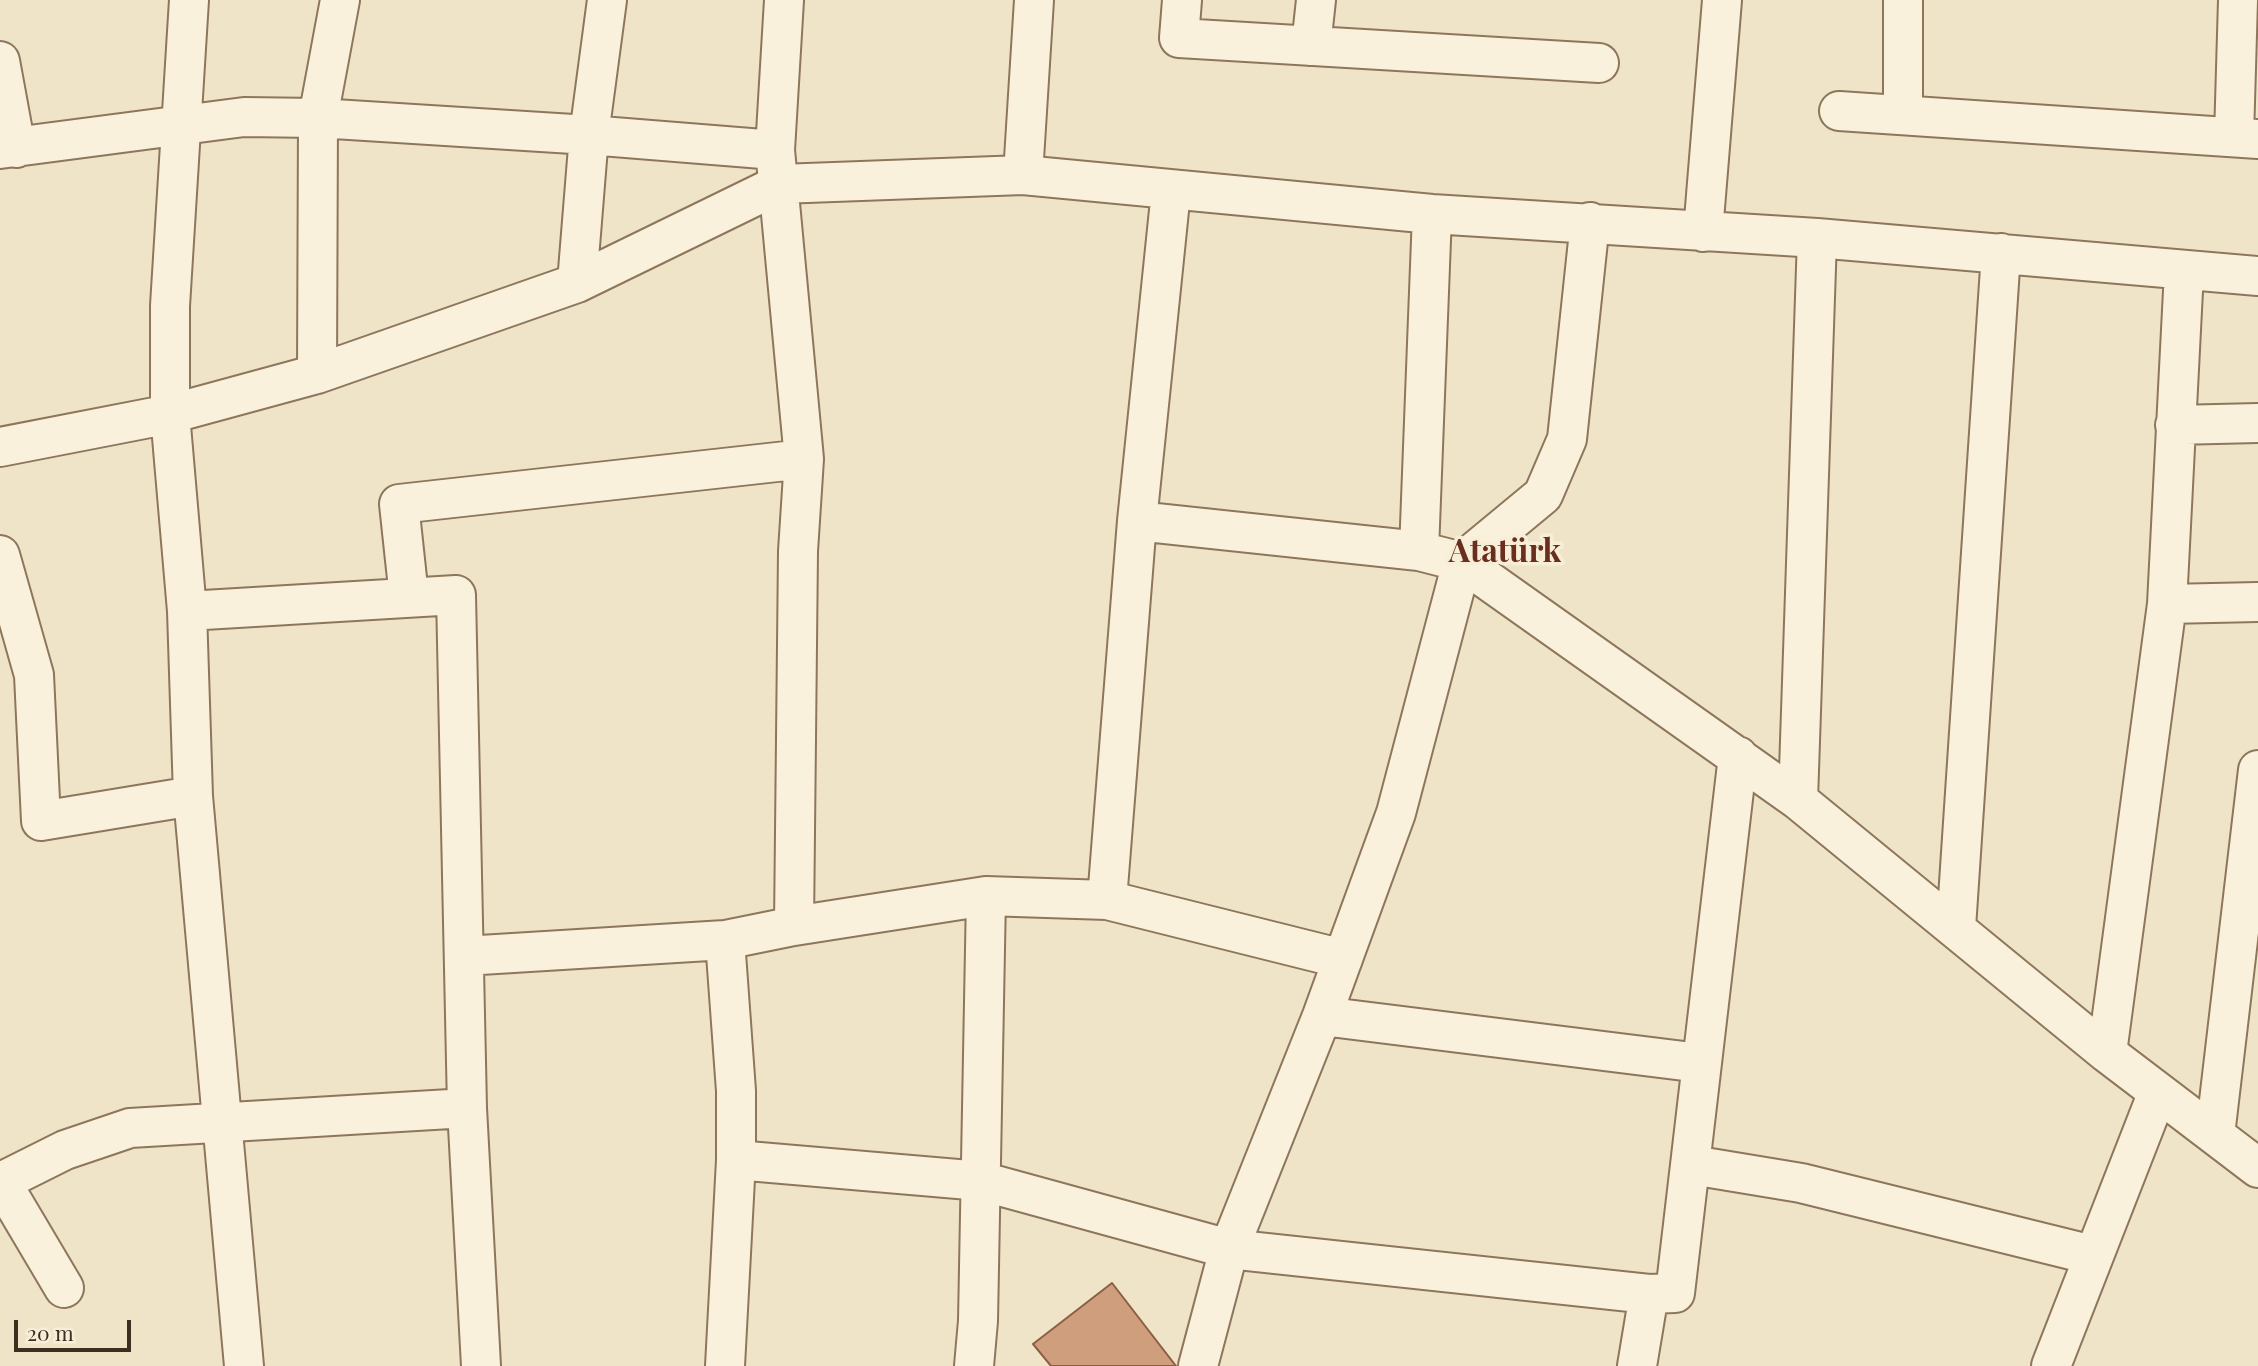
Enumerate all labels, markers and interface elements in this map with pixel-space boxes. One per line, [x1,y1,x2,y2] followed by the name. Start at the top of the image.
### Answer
[1449,533,1561,571] district label: Atatürk
[18,1306,135,1350] scale bar
[27,1318,74,1346] text: 20 m

